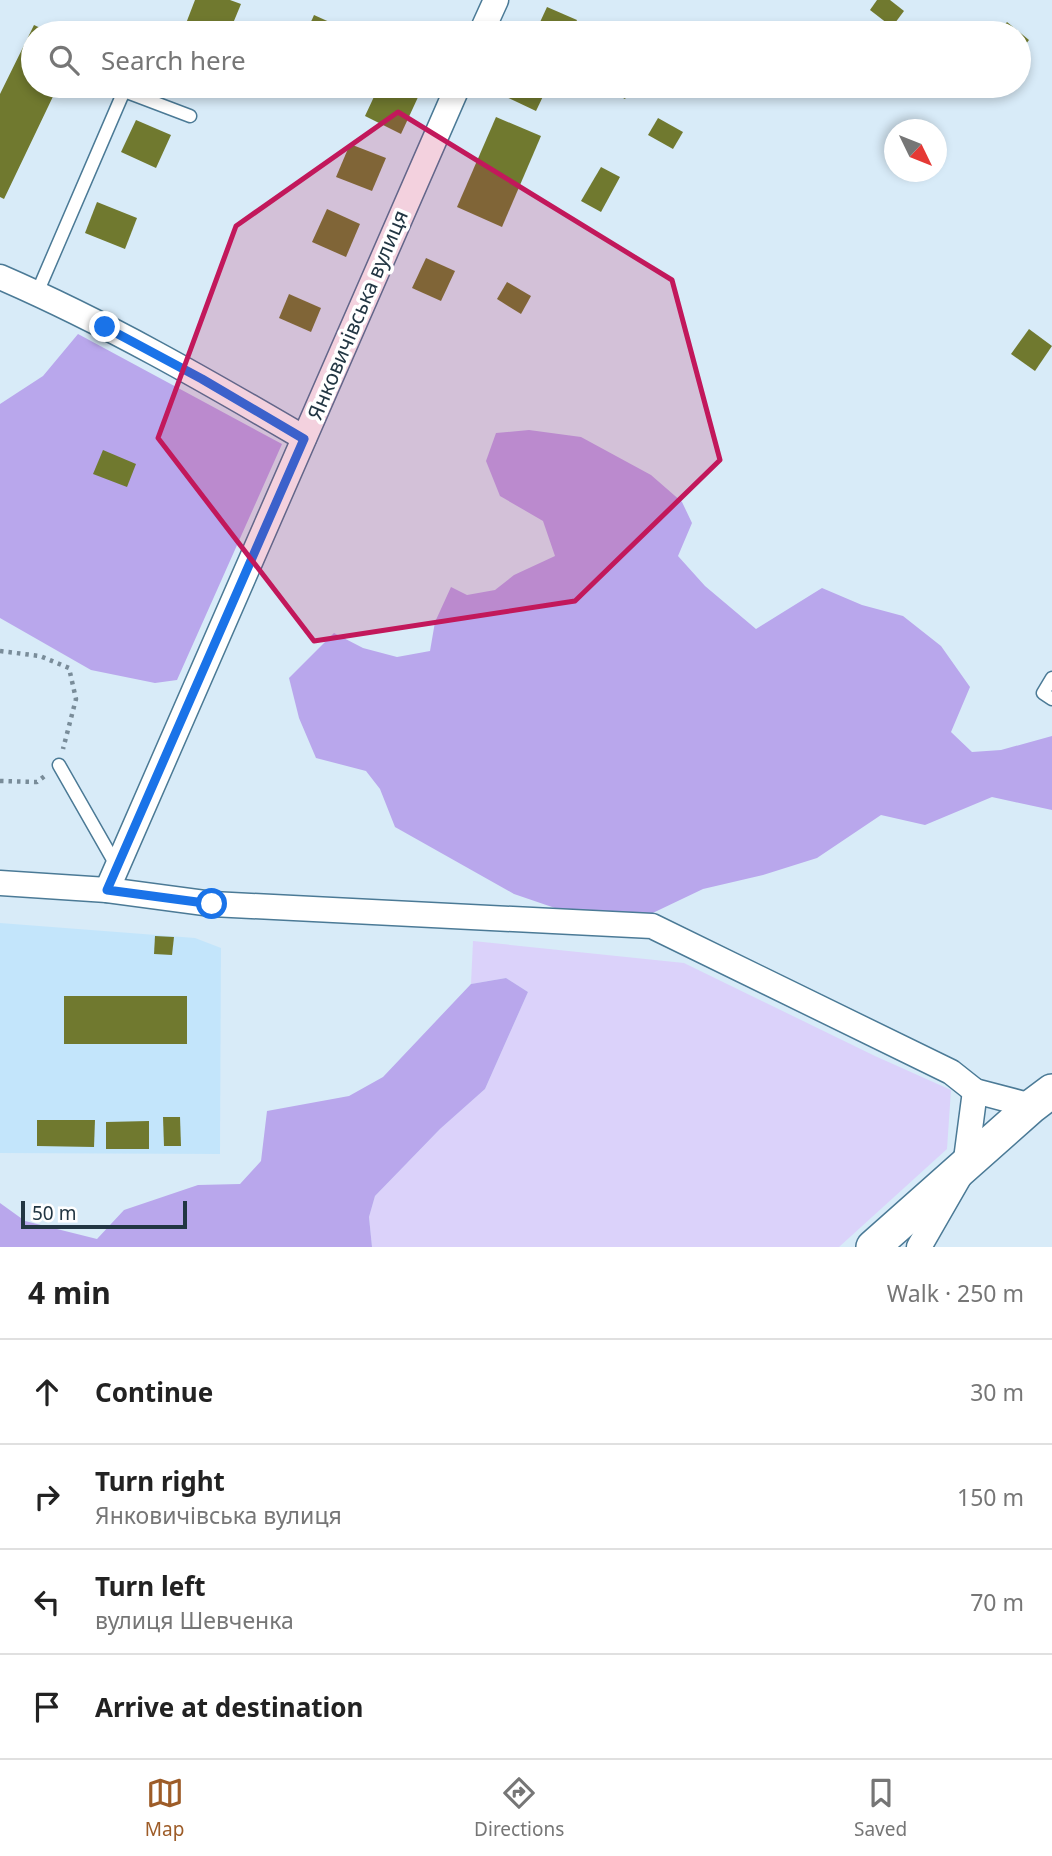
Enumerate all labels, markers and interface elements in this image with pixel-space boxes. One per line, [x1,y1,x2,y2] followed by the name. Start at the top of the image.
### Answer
[21,21,1031,98] search box
[45,41,83,79] icon: search
[101,42,246,78] text: Search here
[884,119,947,182] north arrow
[300,205,414,424] street label: Янковичівська вулиця
[89,311,120,342] route end
[196,888,227,919] route start
[21,1198,187,1230] scale bar
[32,1200,76,1226] text: 50 m
[28,1272,111,1313] text: 4 min
[887,1277,1024,1309] text: Walk · 250 m
[28,1373,66,1411] icon: ahead
[95,1374,213,1410] text: Continue
[970,1376,1024,1408] text: 30 m
[95,1463,225,1499] text: Turn right
[28,1478,66,1516] icon: right
[957,1481,1024,1513] text: 150 m
[95,1499,342,1531] text: Янковичівська вулиця
[95,1568,206,1604] text: Turn left
[28,1583,66,1621] icon: left
[970,1586,1024,1618] text: 70 m
[95,1604,294,1636] text: вулиця Шевченка
[28,1688,66,1726] icon: arrive
[95,1689,364,1725] text: Arrive at destination
[145,1774,184,1842] tab: Map
[474,1774,564,1842] tab: Directions
[854,1774,907,1842] tab: Saved

